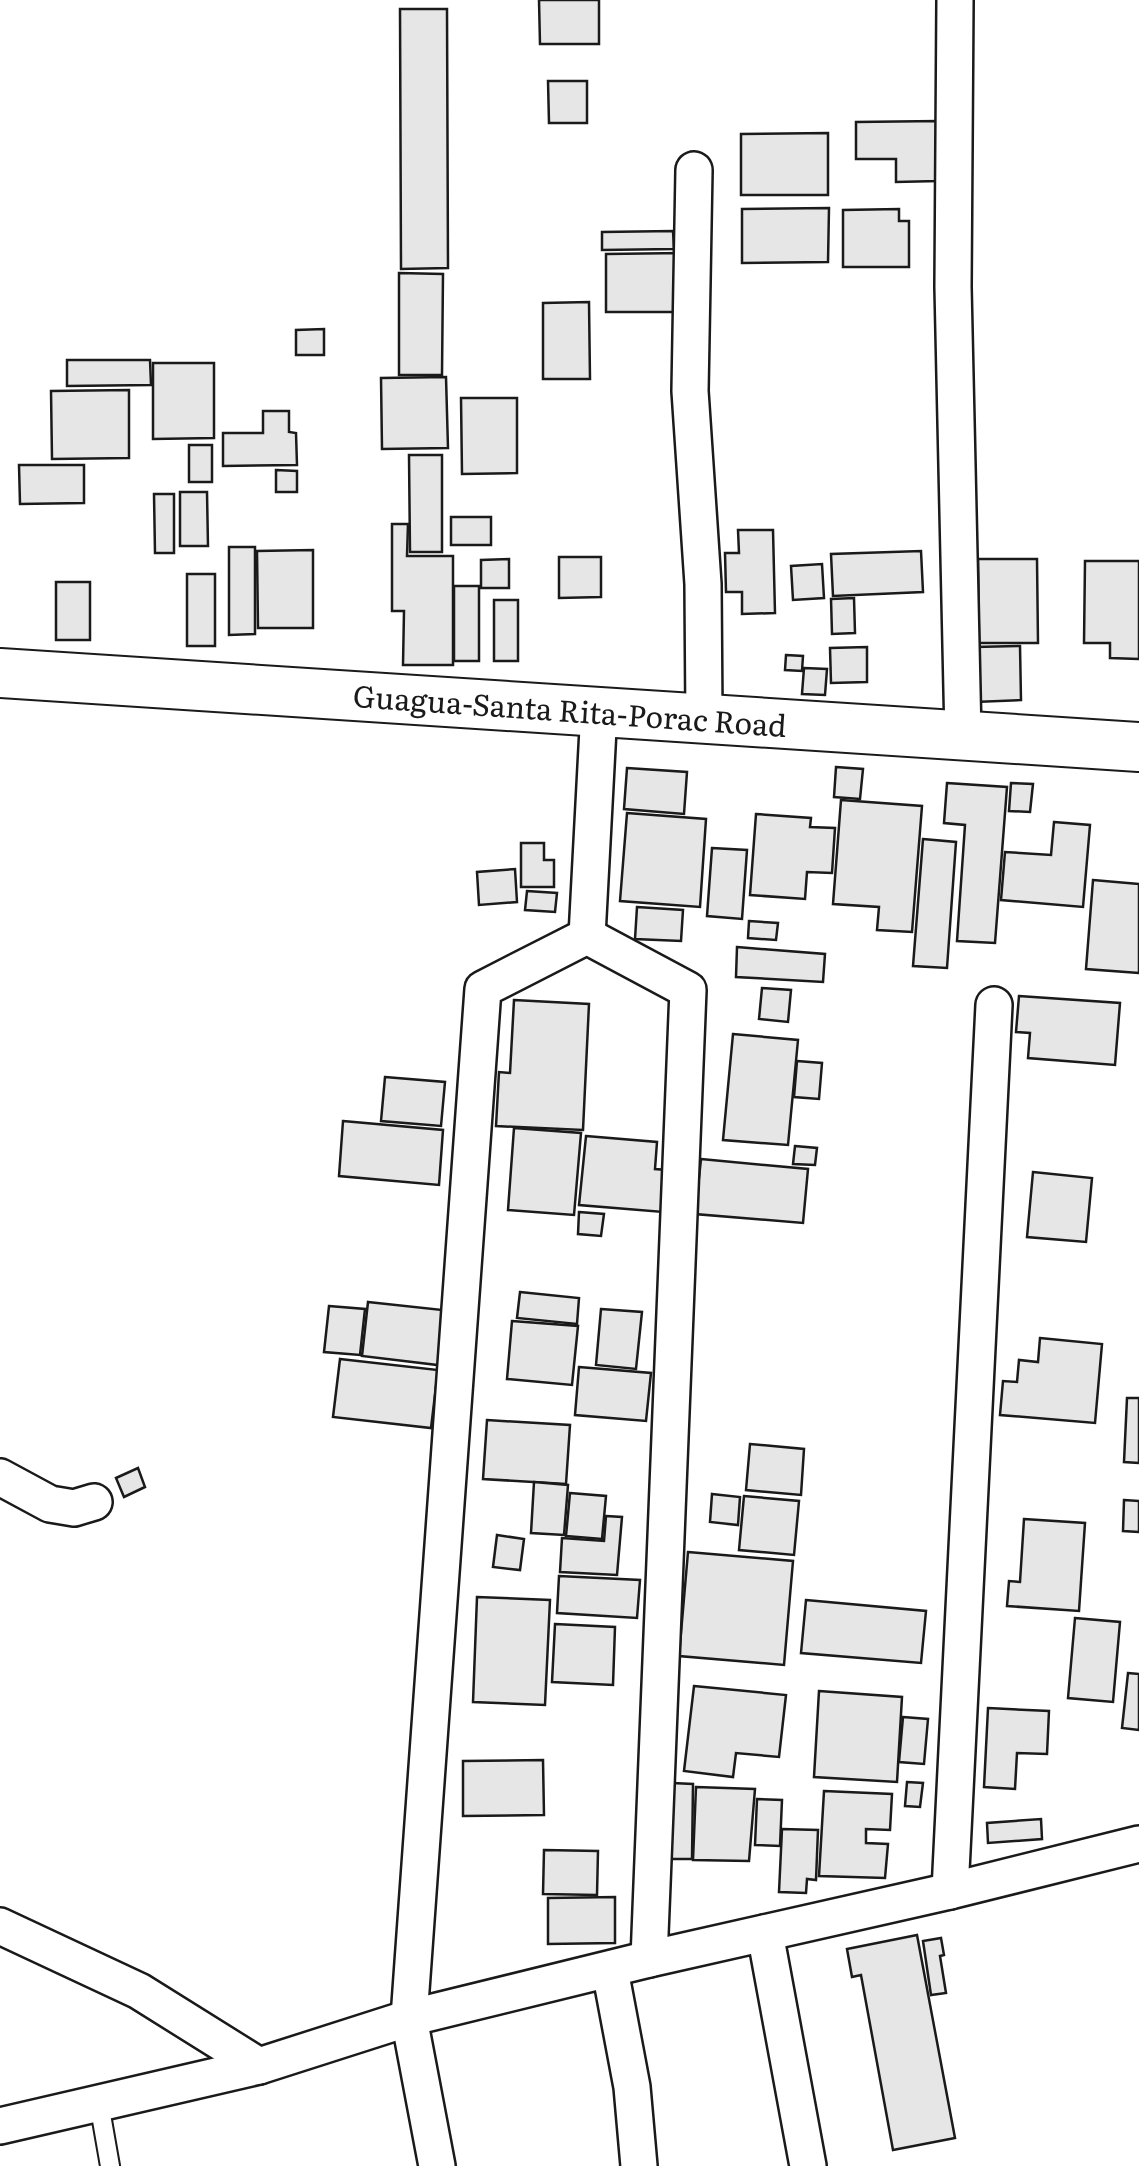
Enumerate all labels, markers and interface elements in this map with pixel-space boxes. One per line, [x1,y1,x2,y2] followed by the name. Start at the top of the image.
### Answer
[352,672,788,746] street label: Guagua-Santa Rita-Porac Road

